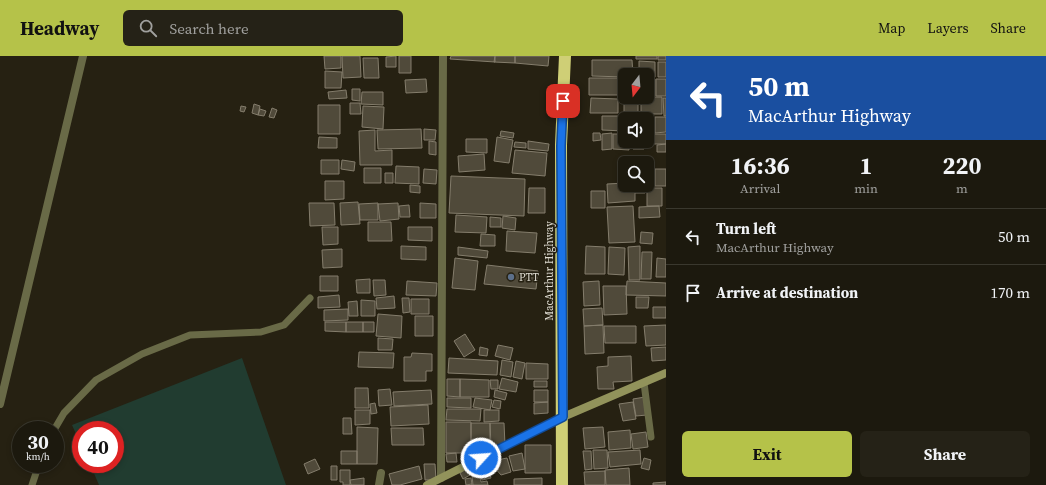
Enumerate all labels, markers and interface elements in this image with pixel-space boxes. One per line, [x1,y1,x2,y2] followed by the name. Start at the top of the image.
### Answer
[123,10,403,46] search box
[20,15,99,41] text: Headway
[137,17,159,39] icon: search
[169,18,249,39] text: Search here
[878,18,905,38] text: Map
[927,18,969,38] text: Layers
[991,18,1026,38] text: Share
[748,67,810,105] text: 50 m
[618,68,654,104] north arrow
[618,68,654,192] map controls
[682,72,734,124] icon: left
[546,84,580,118] pin
[552,90,574,112] icon: arrive
[748,103,911,128] text: MacArthur Highway
[618,112,654,148] button: sound
[731,149,790,182] text: 16:36
[860,149,873,182] text: 1
[942,149,981,182] text: 220
[618,156,654,192] button: search
[740,180,780,197] text: Arrival
[854,180,878,197] text: min
[956,180,968,197] text: m
[716,218,776,239] text: Turn left
[542,221,557,321] street label: MacArthur Highway
[682,226,704,248] icon: left
[998,226,1030,247] text: 50 m
[716,239,834,256] text: MacArthur Highway
[519,270,539,285] place label: PTT
[506,272,516,282] marker: PTT
[682,282,704,304] icon: arrive
[716,282,858,303] text: Arrive at destination
[990,282,1030,303] text: 170 m
[72,421,124,473] speed limit sign: 40
[27,428,49,456] text: 30
[682,431,852,477] button: Exit
[860,431,1030,477] button: Share
[460,437,502,479] position arrow
[26,450,50,463] text: km/h

